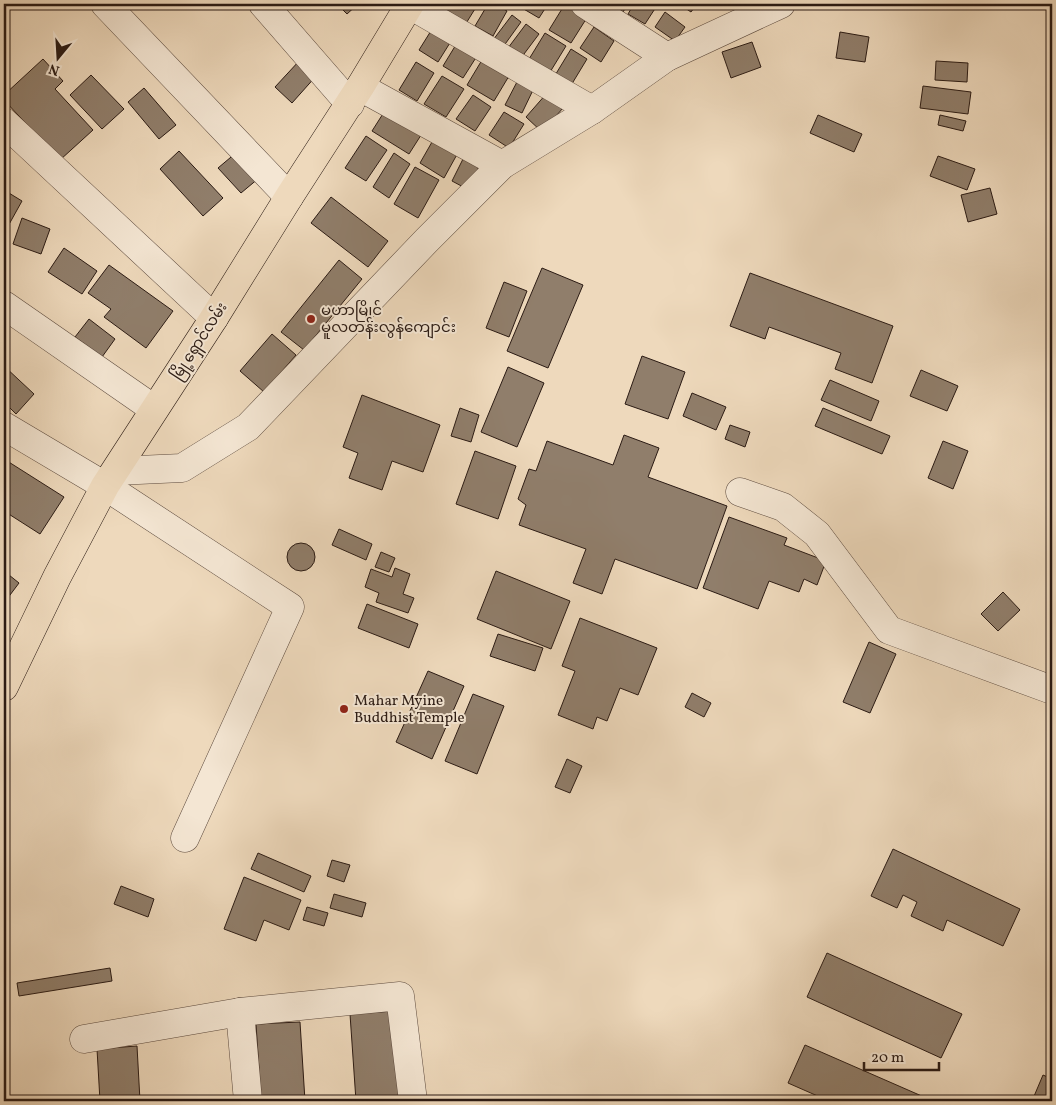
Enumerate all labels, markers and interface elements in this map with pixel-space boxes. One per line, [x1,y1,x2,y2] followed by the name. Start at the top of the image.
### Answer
[32,32,82,82] north arrow
[47,58,62,80] text: N
[166,298,233,385] street label: မြို့ရှောင်လမ်း
[321,300,456,339] place label: မဟာမြိုင် မူလတန်းလွန်ကျောင်း
[305,313,317,325] marker: မဟာမြိုင် မူလတန်းလွန်ကျောင်း
[354,691,465,729] place label: Mahar Myine Buddhist Temple
[338,703,350,715] marker: Mahar Myine Buddhist Temple
[864,1040,938,1072] scale bar
[871,1048,904,1069] text: 20 m

